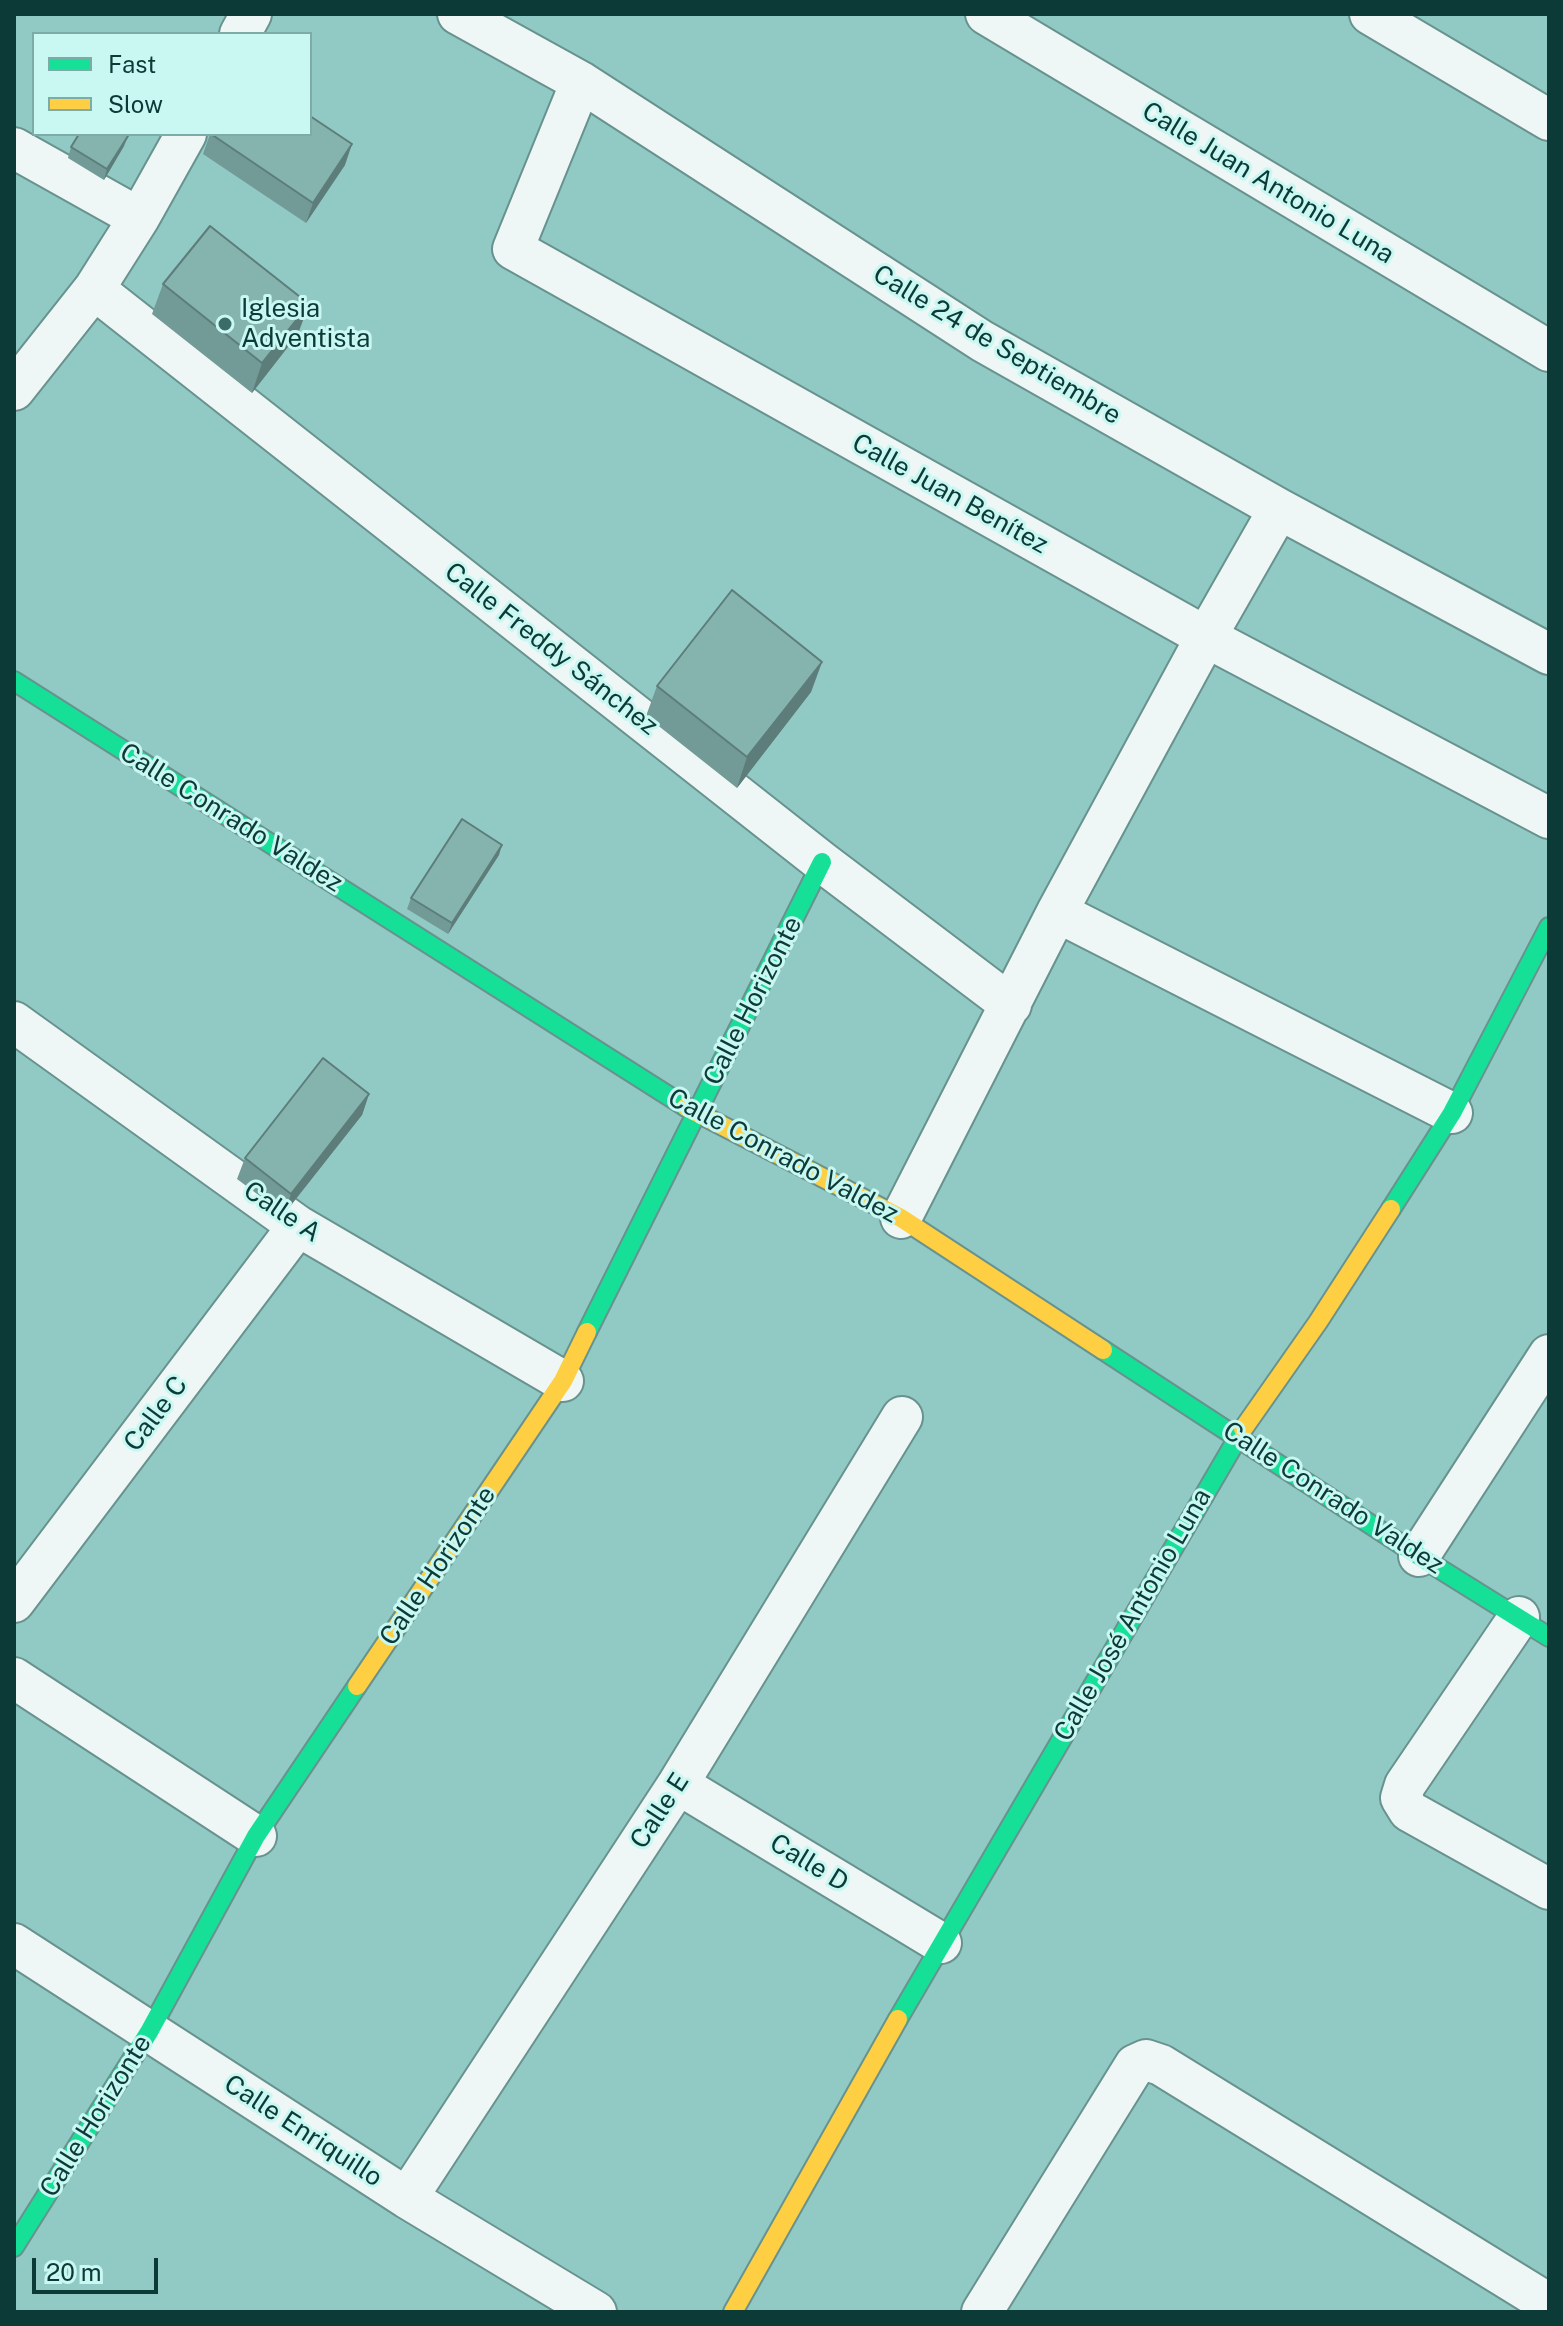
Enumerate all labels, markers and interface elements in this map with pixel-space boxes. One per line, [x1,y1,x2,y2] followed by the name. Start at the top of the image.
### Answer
[32,32,312,136] legend
[108,50,156,78] text: Fast
[108,90,163,118] text: Slow
[1136,95,1400,271] street label: Calle Juan Antonio Luna
[867,259,1127,431] street label: Calle 24 de Septiembre
[241,293,370,354] place label: Iglesia Adventista
[216,315,234,333] marker: Iglesia Adventista
[847,427,1053,561] street label: Calle Juan Benítez
[438,556,664,742] street label: Calle Freddy Sánchez
[114,737,348,899] street label: Calle Conrado Valdez
[697,912,809,1090] street label: Calle Horizonte
[662,1082,904,1230] street label: Calle Conrado Valdez
[237,1175,327,1249] street label: Calle A
[118,1370,194,1458] street label: Calle C
[1217,1415,1449,1581] street label: Calle Conrado Valdez
[373,1481,503,1651] street label: Calle Horizonte
[1048,1483,1218,1747] street label: Calle José Antonio Luna
[624,1767,696,1855] street label: Calle E
[764,1828,854,1898] street label: Calle D
[34,2029,158,2203] street label: Calle Horizonte
[218,2068,388,2194] street label: Calle Enriquillo
[36,2242,162,2292] scale bar
[46,2258,102,2286] text: 20 m

